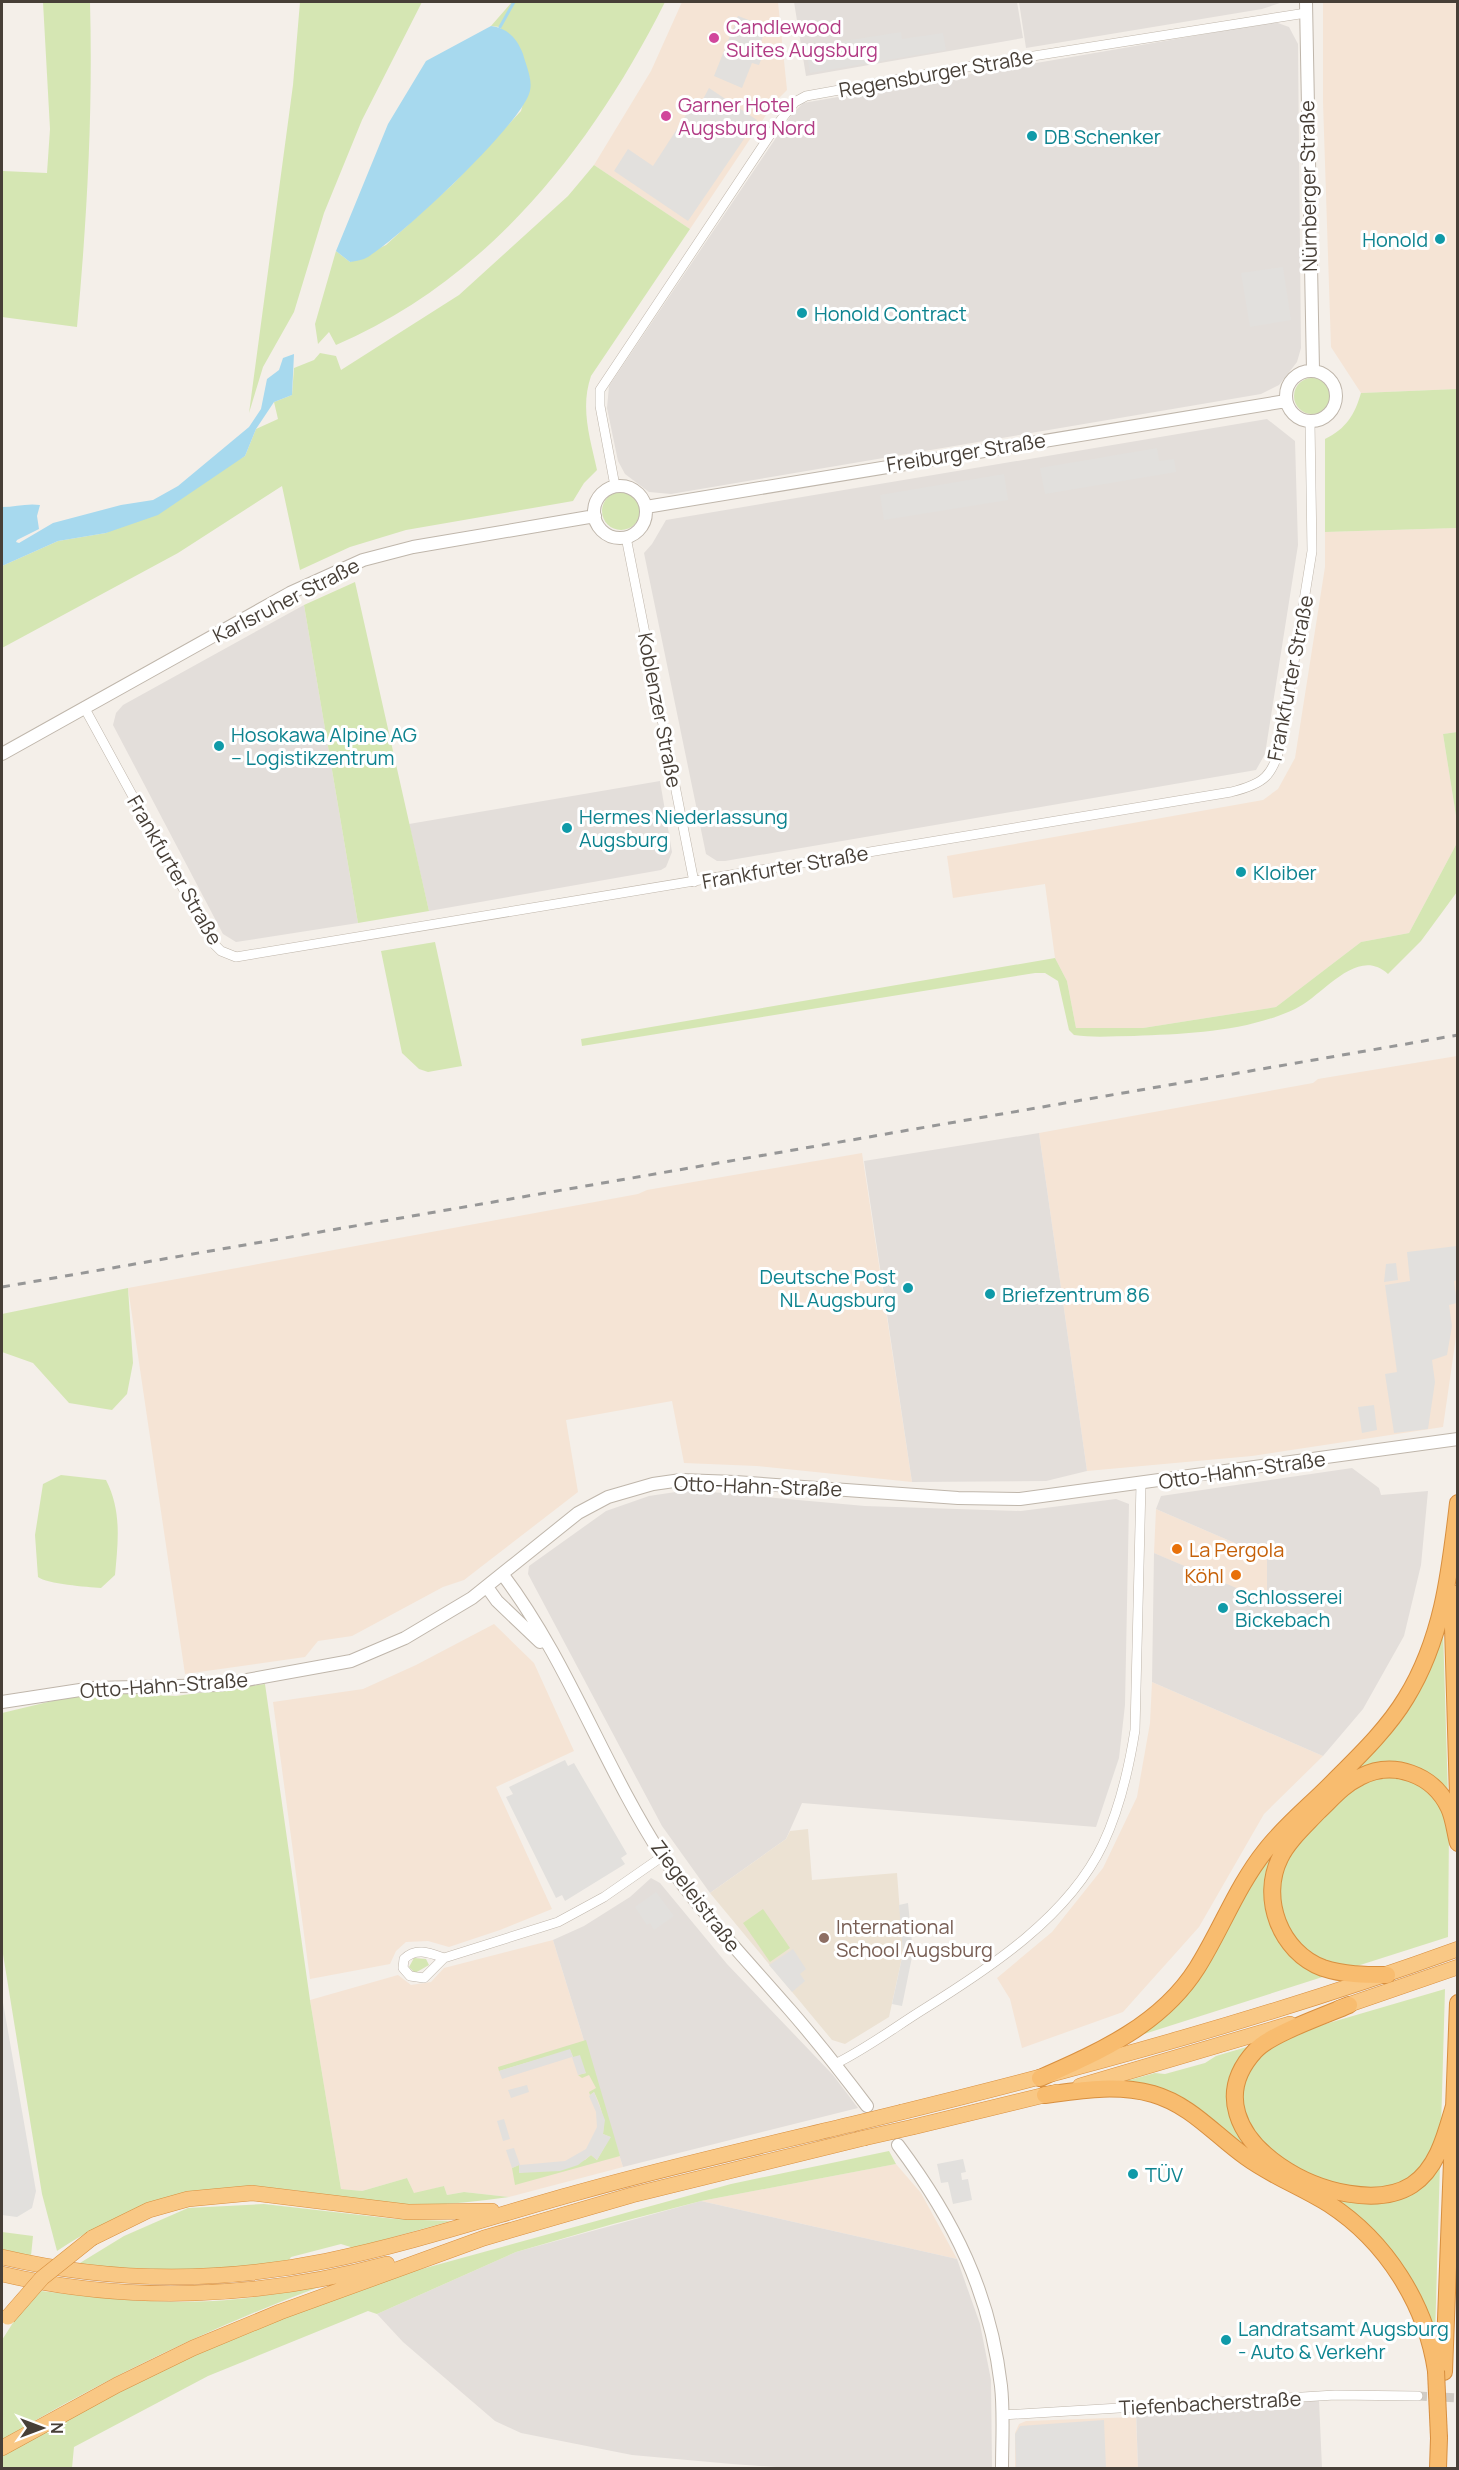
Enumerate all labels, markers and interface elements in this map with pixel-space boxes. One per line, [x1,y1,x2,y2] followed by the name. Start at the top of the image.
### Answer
[726,13,878,63] place label: Candlewood Suites Augsburg
[707,31,721,45] marker: Candlewood Suites Augsburg
[837,43,1035,103] street label: Regensburger Straße
[678,91,816,141] place label: Garner Hotel Augsburg Nord
[1293,100,1323,272] street label: Nürnberger Straße
[659,109,673,123] marker: Garner Hotel Augsburg Nord
[1044,123,1161,150] place label: DB Schenker
[1025,129,1039,143] marker: DB Schenker
[1362,226,1428,253] place label: Honold
[1433,232,1447,246] marker: Honold
[814,300,967,327] place label: Honold Contract
[795,306,809,320] marker: Honold Contract
[885,426,1047,478] street label: Freiburger Straße
[208,551,364,649] street label: Karlsruher Straße
[1261,593,1319,763] street label: Frankfurter Straße
[632,630,688,790] street label: Koblenzer Straße
[231,721,417,771] place label: Hosokawa Alpine AG – Logistikzentrum
[212,739,226,753] marker: Hosokawa Alpine AG – Logistikzentrum
[121,790,229,950] street label: Frankfurter Straße
[579,803,788,853] place label: Hermes Niederlassung Augsburg
[560,821,574,835] marker: Hermes Niederlassung Augsburg
[700,839,870,895] street label: Frankfurter Straße
[1253,859,1317,886] place label: Kloiber
[1234,865,1248,879] marker: Kloiber
[760,1263,896,1313] place label: Deutsche Post NL Augsburg
[901,1281,915,1295] marker: Deutsche Post NL Augsburg
[1002,1281,1150,1308] place label: Briefzentrum 86
[983,1287,997,1301] marker: Briefzentrum 86
[1157,1445,1327,1495] street label: Otto-Hahn-Straße
[673,1470,843,1502] street label: Otto-Hahn-Straße
[1189,1536,1284,1563] place label: La Pergola
[1170,1542,1184,1556] marker: La Pergola
[1185,1562,1224,1589] place label: Köhl
[1229,1568,1243,1582] marker: Köhl
[1235,1583,1343,1633] place label: Schlosserei Bickebach
[1216,1601,1230,1615] marker: Schlosserei Bickebach
[79,1666,249,1704] street label: Otto-Hahn-Straße
[645,1835,747,1957] street label: Ziegeleistraße
[836,1913,993,1963] place label: International School Augsburg
[817,1931,831,1945] marker: International School Augsburg
[1145,2161,1183,2188] place label: TÜV
[1126,2167,1140,2181] marker: TÜV
[1238,2315,1449,2365] place label: Landratsamt Augsburg - Auto & Verkehr
[1219,2333,1233,2347] marker: Landratsamt Augsburg - Auto & Verkehr
[1118,2385,1302,2421] street label: Tiefenbacherstraße
[12,2398,72,2458] north arrow
[46,2422,68,2434] text: N

